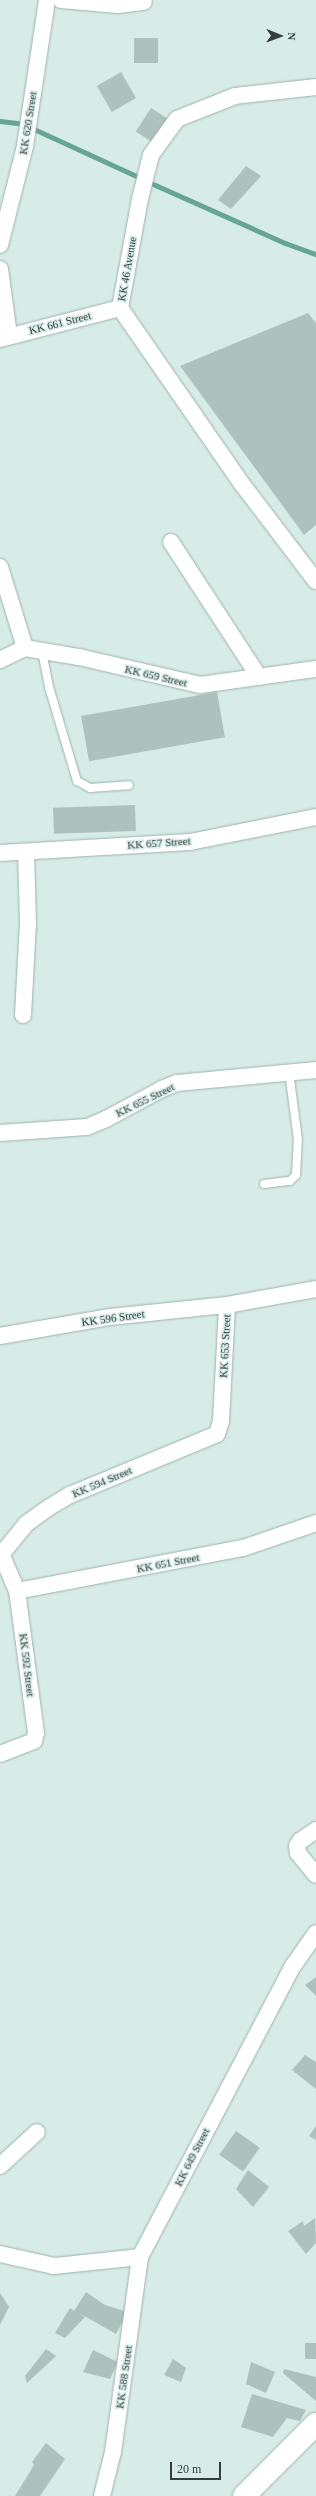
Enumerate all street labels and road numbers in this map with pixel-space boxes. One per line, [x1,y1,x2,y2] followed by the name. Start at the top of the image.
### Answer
[17,91,39,155] street label: KK 620 Street
[115,235,139,303] street label: KK 46 Avenue
[28,309,92,337] street label: KK 661 Street
[124,662,188,690] street label: KK 659 Street
[127,834,191,852] street label: KK 657 Street
[114,1080,176,1120] street label: KK 655 Street
[81,1307,145,1329] street label: KK 596 Street
[217,1314,233,1378] street label: KK 653 Street
[70,1464,134,1500] street label: KK 594 Street
[136,1550,200,1576] street label: KK 651 Street
[17,1633,37,1697] street label: KK 592 Street
[172,2126,212,2188] street label: KK 649 Street
[113,2345,135,2409] street label: KK 588 Street

